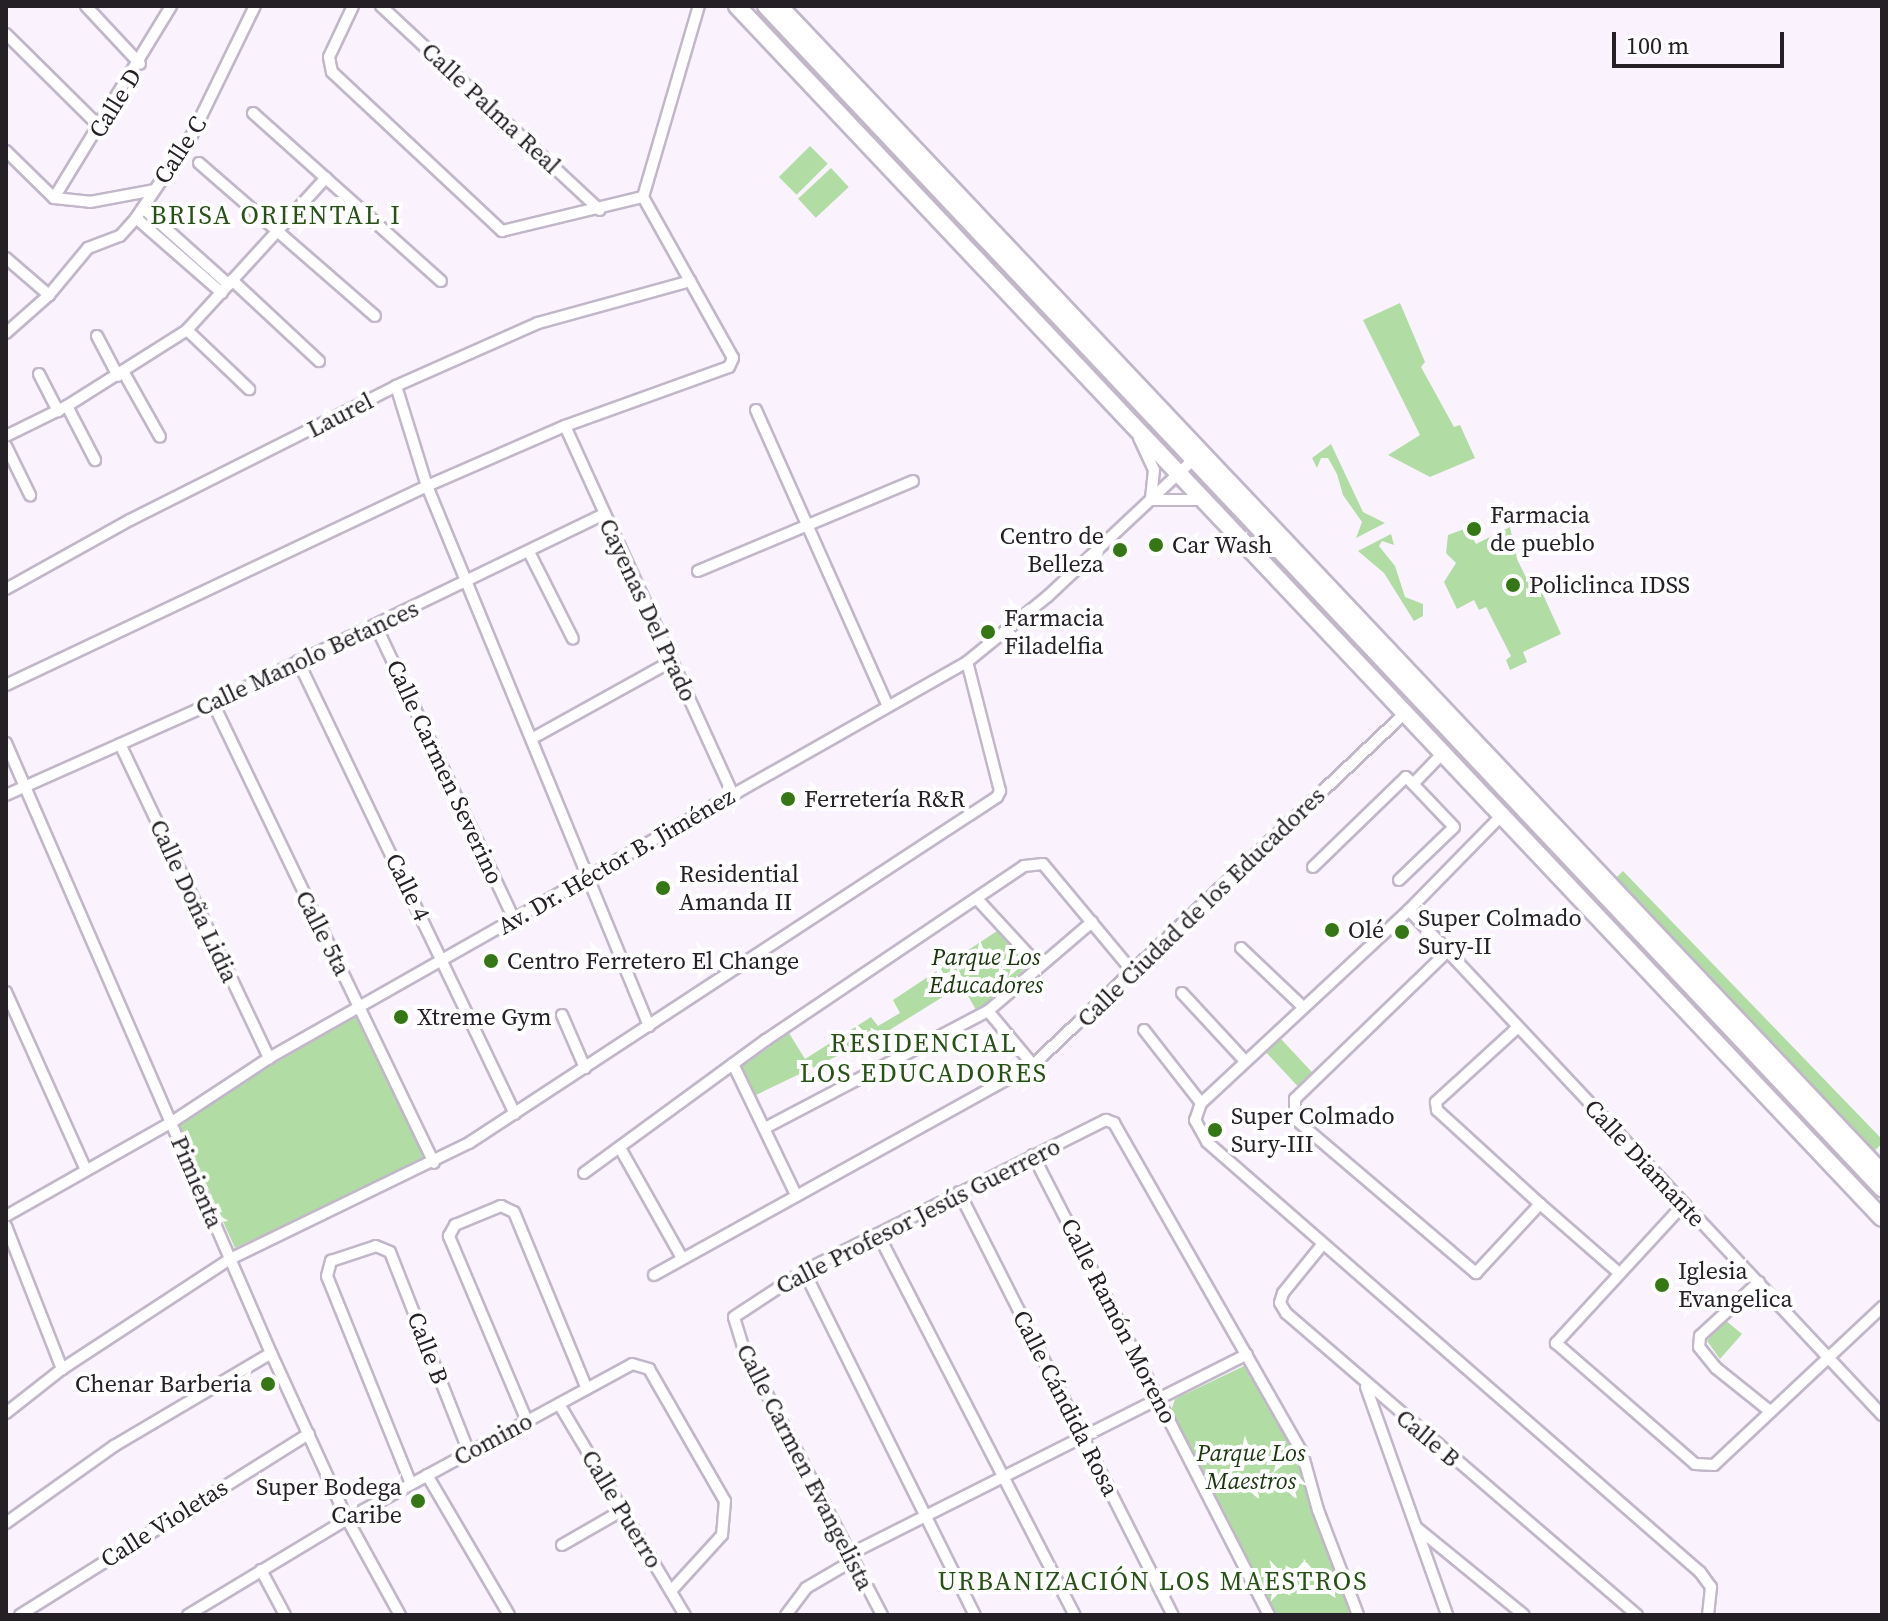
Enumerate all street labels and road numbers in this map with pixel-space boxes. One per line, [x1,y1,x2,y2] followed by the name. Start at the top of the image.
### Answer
[416,36,566,180] street label: Calle Palma Real
[83,63,147,143] street label: Calle D
[148,111,212,189] street label: Calle C
[302,386,378,444] street label: Laurel
[593,514,703,706] street label: Cayenas Del Prado
[191,594,423,722] street label: Calle Manolo Betances
[380,655,510,889] street label: Calle Carmen Severino
[492,781,740,941] street label: Av. Dr. Héctor B. Jiménez
[1071,781,1331,1033] street label: Calle Ciudad de los Educadores
[144,815,244,987] street label: Calle Doña Lidia
[379,849,437,925] street label: Calle 4
[289,886,357,980] street label: Calle 5ta
[1579,1093,1711,1233] street label: Calle Diamante
[165,1132,229,1232] street label: Pimienta
[771,1132,1065,1300] street label: Calle Profesor Jesús Guerrero
[1055,1214,1183,1428] street label: Calle Ramón Moreno
[1007,1305,1125,1501] street label: Calle Cándida Rosa
[401,1308,455,1388] street label: Calle B
[730,1339,880,1595] street label: Calle Carmen Evangelista
[1390,1403,1466,1473] street label: Calle B
[449,1406,537,1472] street label: Comino
[575,1445,669,1573] street label: Calle Puerro
[95,1472,233,1574] street label: Calle Violetas

